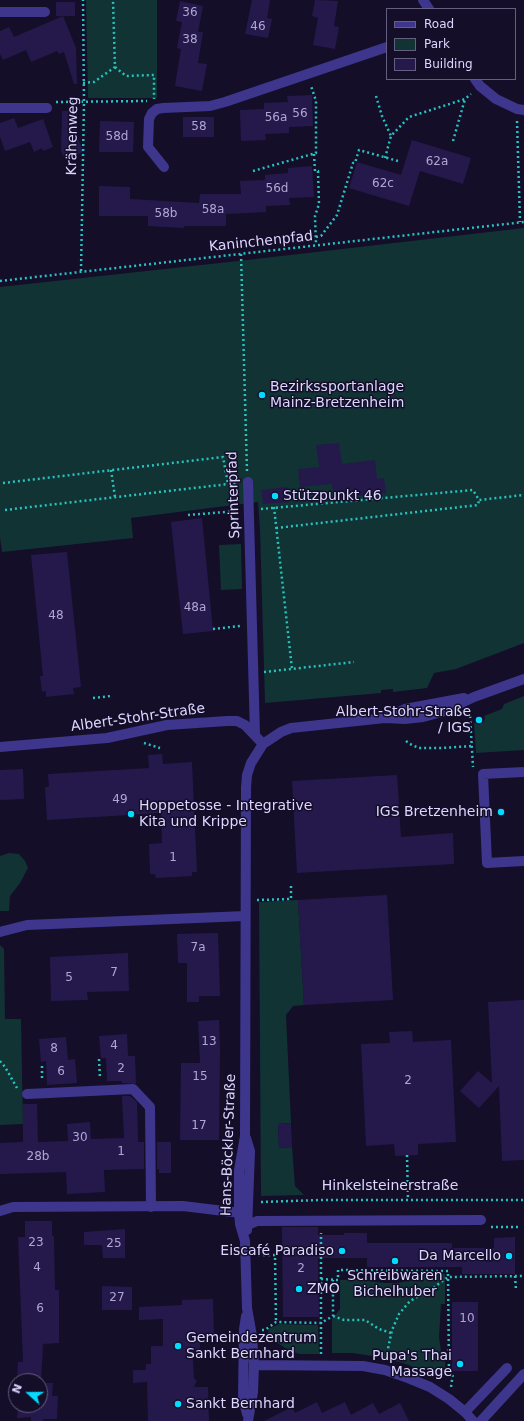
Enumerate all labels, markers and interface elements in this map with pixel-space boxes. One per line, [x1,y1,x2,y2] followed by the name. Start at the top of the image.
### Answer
[182,6,198,20] house number: 36
[386,8,516,80] legend
[424,17,454,31] text: Road
[250,20,266,34] house number: 46
[182,33,198,47] house number: 38
[424,37,450,51] text: Park
[424,57,473,71] text: Building
[64,96,82,176] street label: Krähenweg
[292,107,308,121] house number: 56
[265,111,287,125] house number: 56a
[191,120,207,134] house number: 58
[106,130,128,144] house number: 58d
[426,155,448,169] house number: 62a
[372,177,394,191] house number: 62c
[266,182,288,196] house number: 56d
[202,203,224,217] house number: 58a
[155,207,177,221] house number: 58b
[208,228,314,256] street label: Kaninchenpfad
[270,379,404,412] place label: Bezirkssportanlage Mainz-Bretzenheim
[257,390,267,400] marker: Bezirkssportanlage Mainz-Bretzenheim
[224,451,244,539] street label: Sprinterpfad
[283,488,382,504] place label: Stützpunkt 46
[270,491,280,501] marker: Stützpunkt 46
[184,601,206,615] house number: 48a
[48,609,64,623] house number: 48
[70,700,206,736] street label: Albert-Stohr-Straße
[336,704,471,736] place label: Albert-Stohr-Straße / IGS
[474,715,484,725] marker: Albert-Stohr-Straße / IGS
[112,793,128,807] house number: 49
[139,798,312,830] place label: Hoppetosse - Integrative Kita und Krippe
[376,804,493,820] place label: IGS Bretzenheim
[496,807,506,817] marker: IGS Bretzenheim
[126,809,136,819] marker: Hoppetosse - Integrative Kita und Krippe
[169,851,177,865] house number: 1
[191,941,205,955] house number: 7a
[110,966,118,980] house number: 7
[65,971,73,985] house number: 5
[201,1035,217,1049] house number: 13
[110,1039,118,1053] house number: 4
[50,1042,58,1056] house number: 8
[117,1062,125,1076] house number: 2
[57,1065,65,1079] house number: 6
[192,1070,208,1084] house number: 15
[218,1074,240,1216] street label: Hans-Böckler-Straße
[404,1074,412,1088] house number: 2
[191,1119,207,1133] house number: 17
[72,1131,88,1145] house number: 30
[117,1145,125,1159] house number: 1
[27,1150,49,1164] house number: 28b
[322,1178,458,1194] street label: Hinkelsteinerstraße
[28,1236,44,1250] house number: 23
[106,1237,122,1251] house number: 25
[220,1243,334,1259] place label: Eiscafé Paradiso
[337,1246,347,1256] marker: Eiscafé Paradiso
[418,1248,501,1264] place label: Da Marcello
[504,1251,514,1261] marker: Da Marcello
[390,1256,400,1266] marker: Schreibwaren Bichelhuber
[33,1261,41,1275] house number: 4
[297,1262,305,1276] house number: 2
[347,1268,443,1300] place label: Schreibwaren Bichelhuber
[307,1281,340,1297] place label: ZMO
[294,1284,304,1294] marker: ZMO
[109,1291,125,1305] house number: 27
[36,1302,44,1316] house number: 6
[459,1312,475,1326] house number: 10
[186,1330,317,1362] place label: Gemeindezentrum Sankt Bernhard
[173,1341,183,1351] marker: Gemeindezentrum Sankt Bernhard
[372,1348,452,1380] place label: Pupa's Thai Massage
[455,1359,465,1369] marker: Pupa's Thai Massage
[8,1373,48,1413] north arrow
[10,1382,25,1396] text: N
[186,1396,295,1412] place label: Sankt Bernhard
[173,1399,183,1409] marker: Sankt Bernhard

